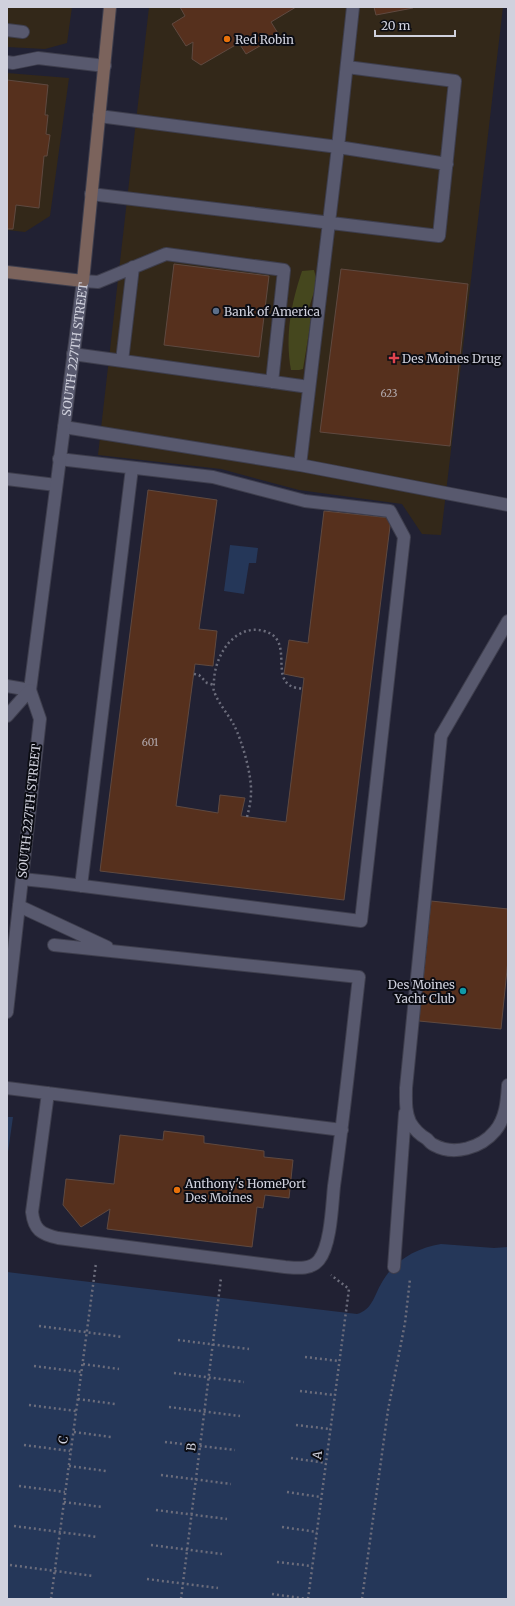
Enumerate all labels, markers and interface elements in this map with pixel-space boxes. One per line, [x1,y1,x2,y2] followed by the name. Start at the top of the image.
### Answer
[375,12,455,38] scale bar
[381,18,410,33] text: 20 m
[235,32,294,47] place label: Red Robin
[222,34,232,44] marker: Red Robin
[58,281,90,417] street label: SOUTH 227TH STREET
[224,304,320,319] place label: Bank of America
[211,306,221,316] marker: Bank of America
[402,351,502,366] place label: Des Moines Drug
[389,353,399,363] marker: Des Moines Drug
[381,387,398,400] house number: 623
[142,736,159,749] house number: 601
[14,743,44,879] street label: SOUTH 227TH STREET
[388,977,455,1006] place label: Des Moines Yacht Club
[458,986,468,996] marker: Des Moines Yacht Club
[184,1176,306,1205] place label: Anthony's HomePort Des Moines
[172,1185,182,1195] marker: Anthony's HomePort Des Moines
[55,1435,71,1445] street label: C
[183,1442,199,1452] street label: B
[309,1449,325,1461] street label: A

